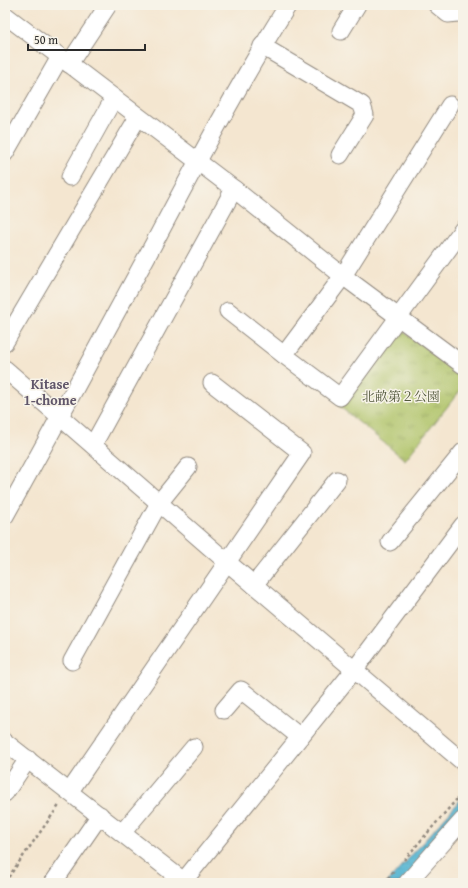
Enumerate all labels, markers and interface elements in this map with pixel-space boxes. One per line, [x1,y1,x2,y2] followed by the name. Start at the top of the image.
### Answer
[28,26,145,52] scale bar
[34,31,58,48] text: 50 m
[23,374,77,410] district label: Kitase 1-chome
[362,387,440,406] park label: 北畝第２公園

